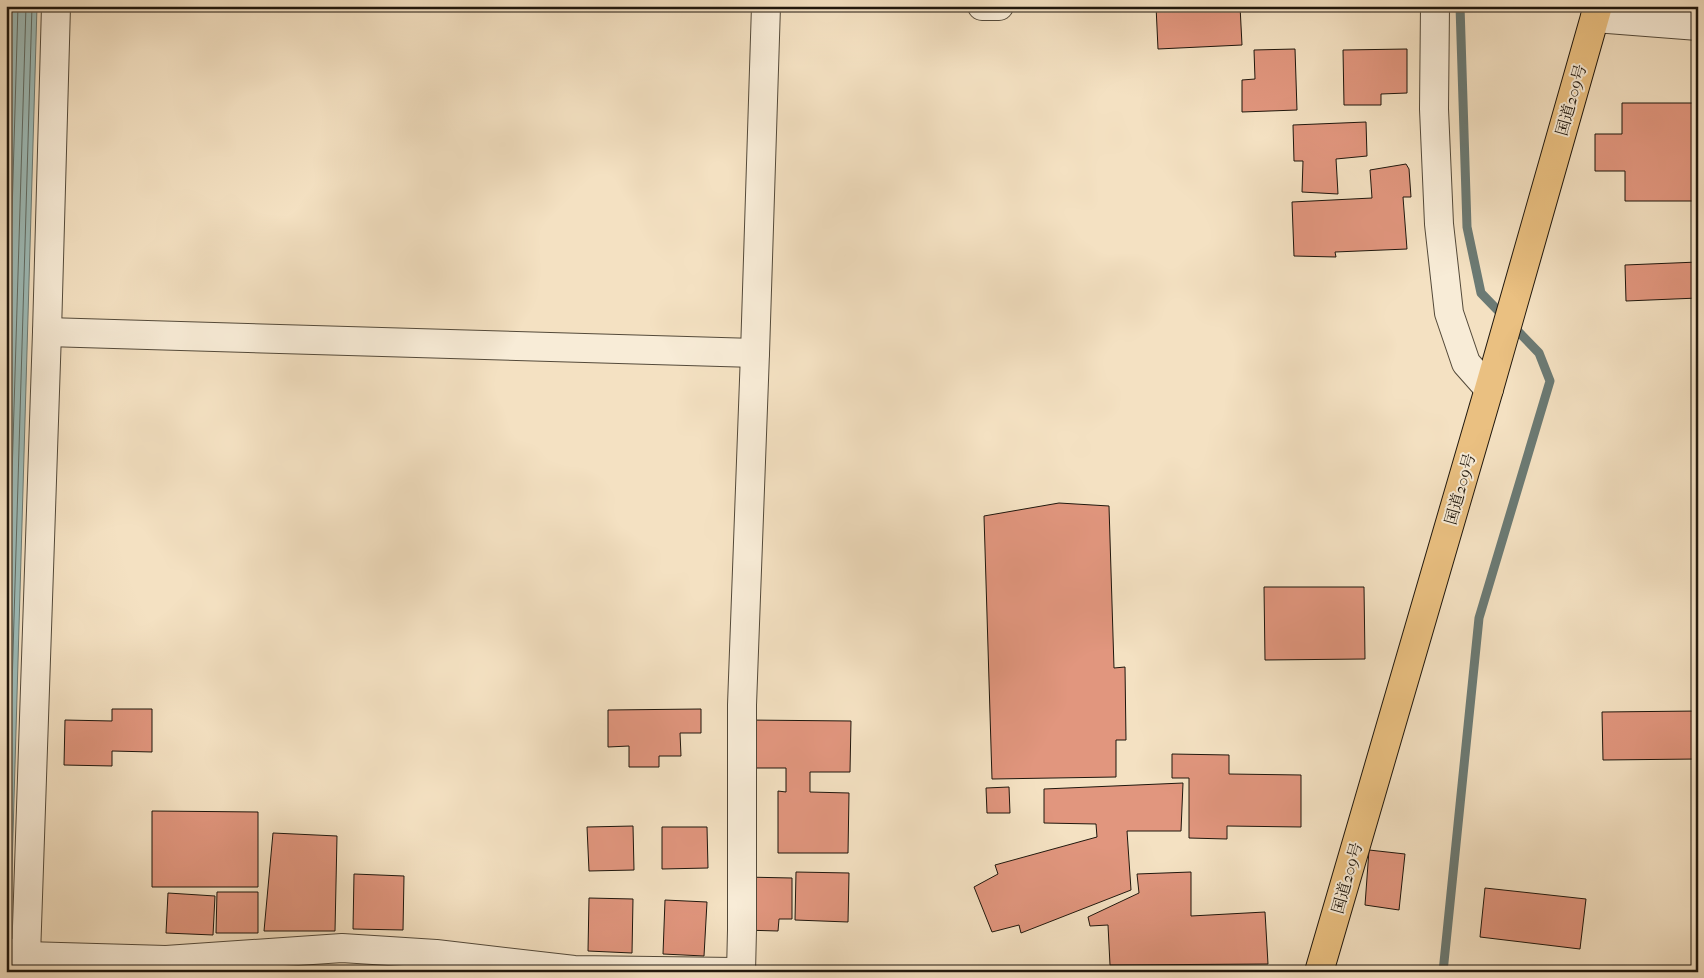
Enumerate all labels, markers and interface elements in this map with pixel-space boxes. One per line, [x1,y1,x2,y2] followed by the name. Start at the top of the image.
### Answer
[1552,62,1590,138] street label: 国道209号
[1441,451,1479,527] street label: 国道209号
[1328,840,1366,916] street label: 国道209号

